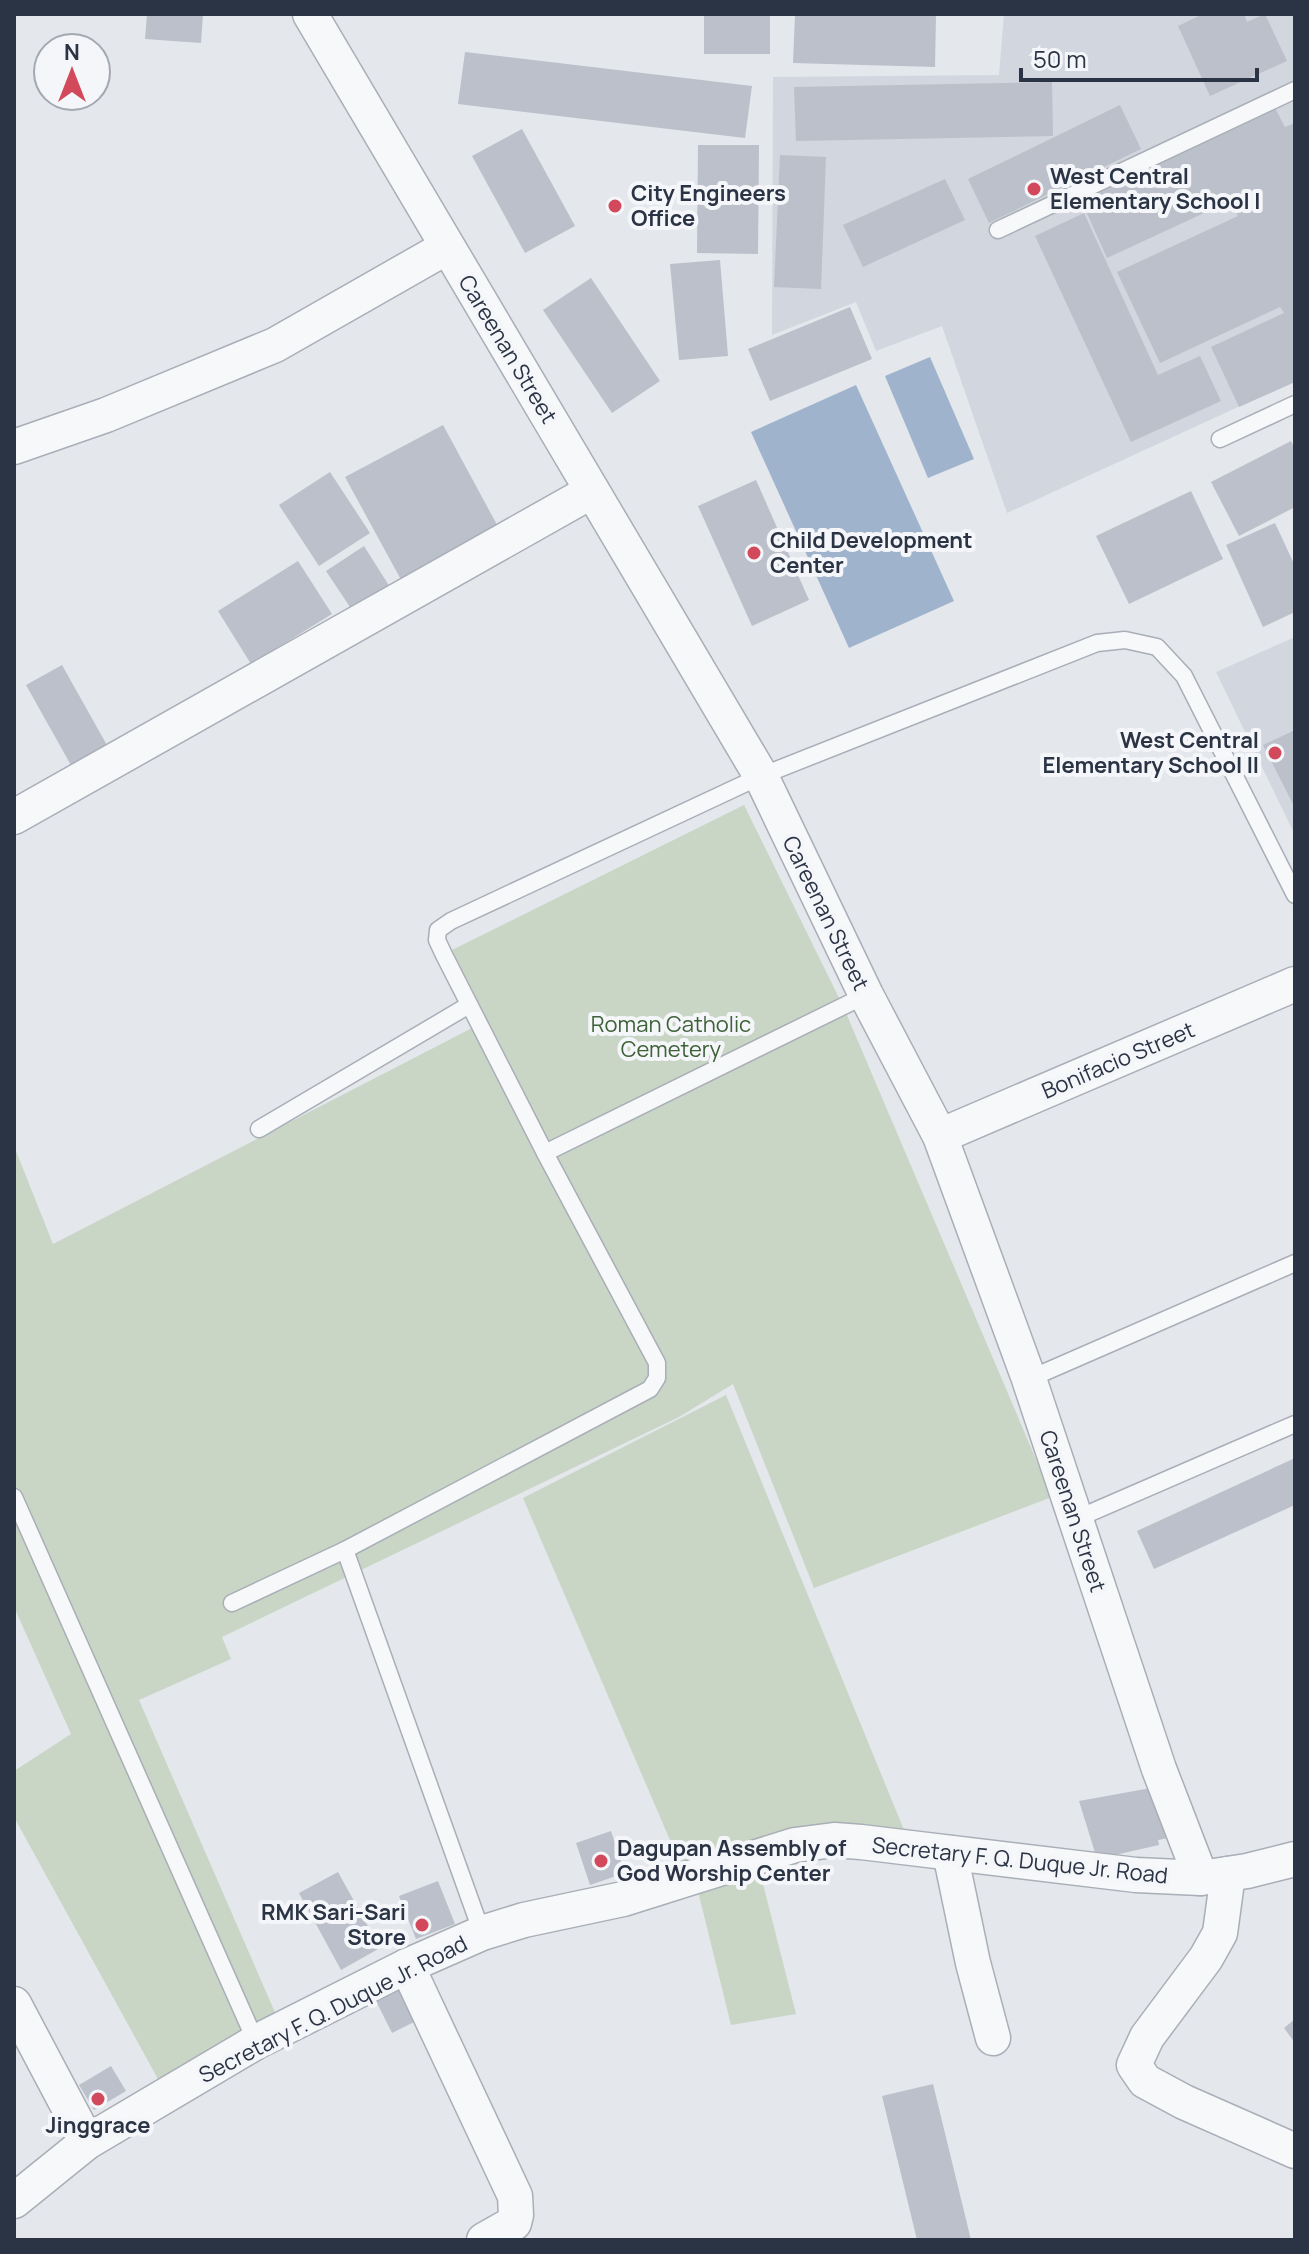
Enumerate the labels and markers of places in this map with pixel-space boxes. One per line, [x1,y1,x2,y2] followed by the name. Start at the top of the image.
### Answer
[1050,161,1260,216] place label: West Central Elementary School I
[631,178,786,233] place label: City Engineers Office
[1025,180,1043,198] marker: West Central Elementary School I
[606,197,624,215] marker: City Engineers Office
[770,525,973,580] place label: Child Development Center
[745,544,763,562] marker: Child Development Center
[1042,725,1259,780] place label: West Central Elementary School II
[1266,744,1284,762] marker: West Central Elementary School II
[617,1833,847,1888] place label: Dagupan Assembly of God Worship Center
[592,1852,610,1870] marker: Dagupan Assembly of God Worship Center
[261,1897,406,1952] place label: RMK Sari-Sari Store
[413,1916,431,1934] marker: RMK Sari-Sari Store
[89,2090,107,2108] marker: Jinggrace
[46,2110,150,2140] place label: Jinggrace

